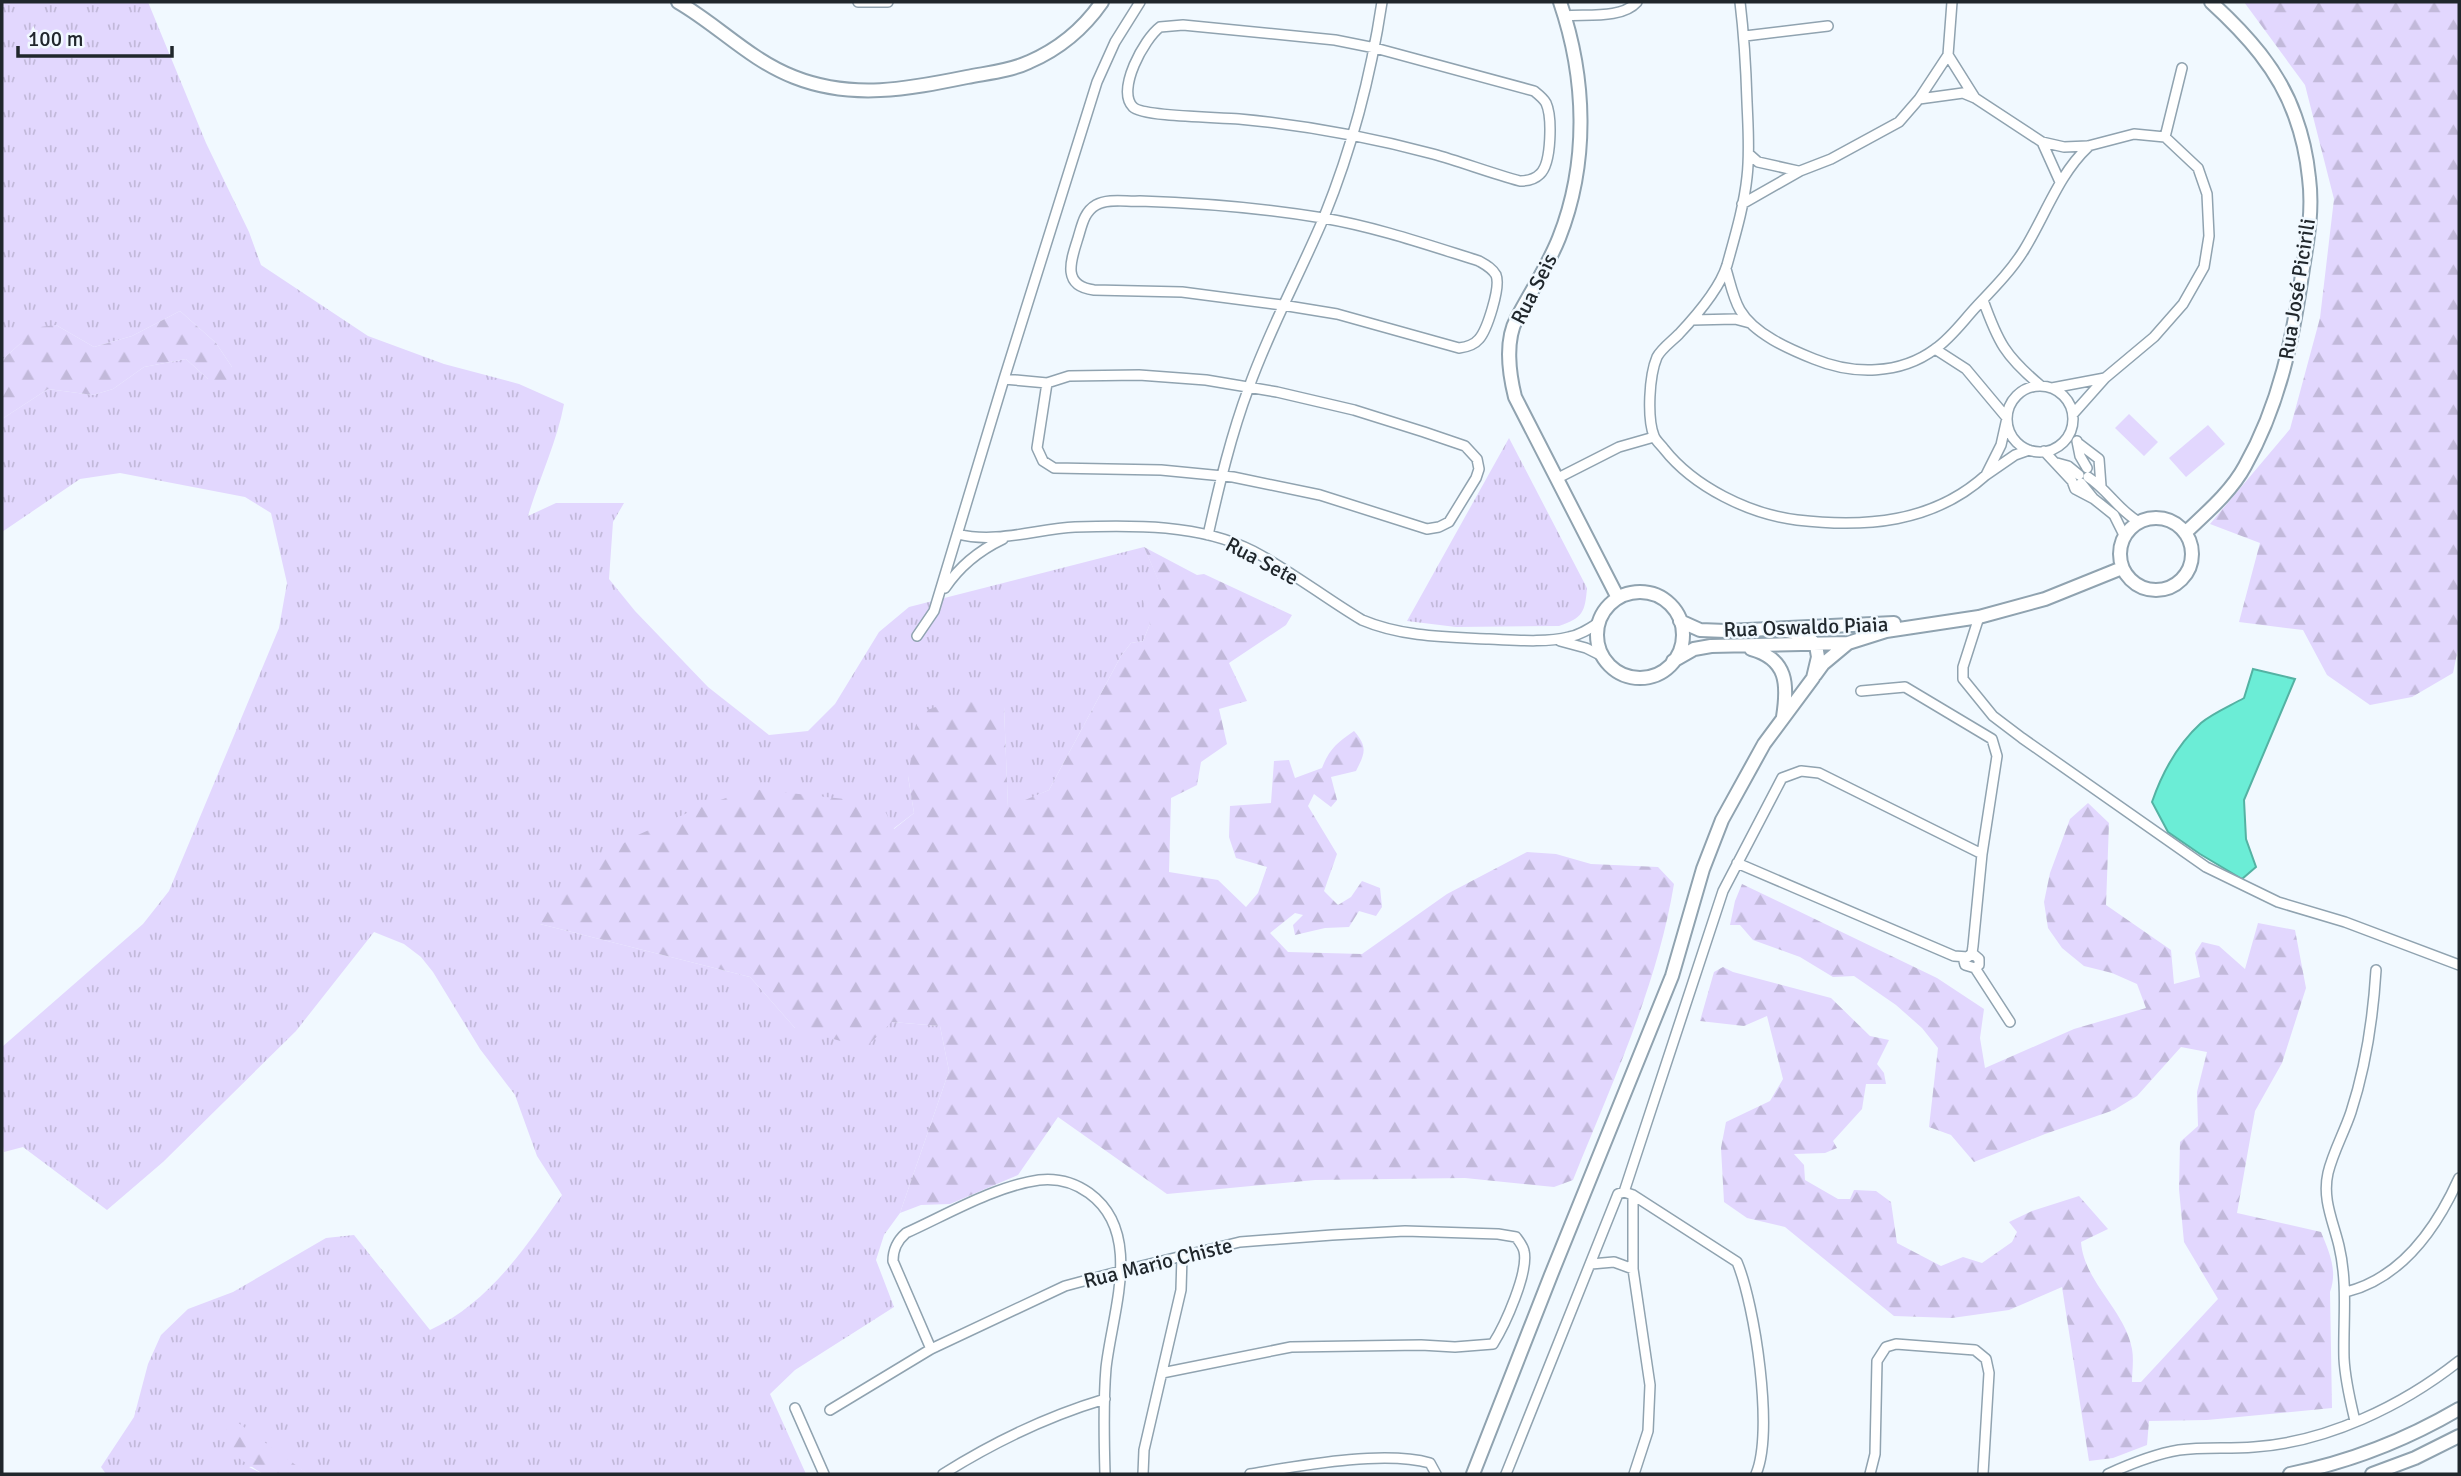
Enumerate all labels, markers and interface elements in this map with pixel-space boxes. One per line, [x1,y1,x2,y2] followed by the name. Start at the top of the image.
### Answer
[18,14,172,58] scale bar
[28,26,83,52] text: 100 m
[2273,217,2321,361] street label: Rua José Picirili
[1505,249,1563,329] street label: Rua Seis
[1221,531,1303,591] street label: Rua Sete
[1723,611,1889,643] street label: Rua Oswaldo Piaia
[1081,1232,1235,1294] street label: Rua Mario Chiste

